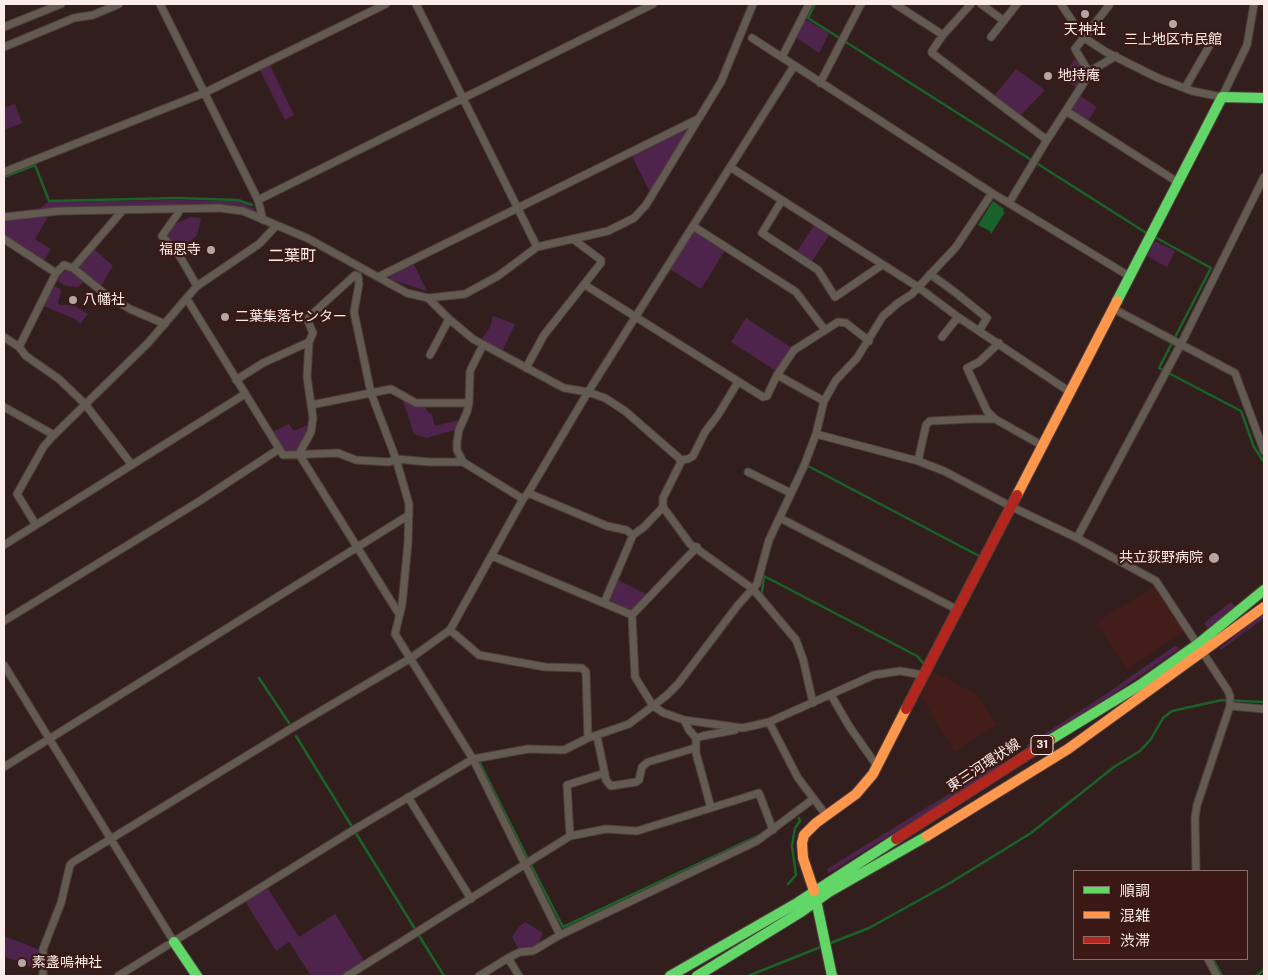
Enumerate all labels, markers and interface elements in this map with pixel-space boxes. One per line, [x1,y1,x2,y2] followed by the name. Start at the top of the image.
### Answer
[1079,8,1091,20] marker: 天神社
[1167,18,1179,30] marker: 三上地区市民館
[1064,22,1106,38] place label: 天神社
[1124,32,1222,48] place label: 三上地区市民館
[1058,68,1100,84] place label: 地持庵
[1042,70,1054,82] marker: 地持庵
[159,242,201,258] place label: 福恩寺
[205,244,217,256] marker: 福恩寺
[268,247,316,267] district label: 二葉町
[83,292,125,308] place label: 八幡社
[67,294,79,306] marker: 八幡社
[235,309,347,325] place label: 二葉集落センター
[219,311,231,323] marker: 二葉集落センター
[1119,550,1203,566] place label: 共立荻野病院
[1207,551,1221,565] marker: 共立荻野病院
[944,736,1024,796] street label: 東三河環状線
[1031,736,1053,754] road number: 31
[1073,870,1248,960] legend
[1120,881,1150,901] text: 順調
[1120,906,1150,926] text: 混雑
[1120,931,1150,951] text: 渋滞
[32,955,102,971] place label: 素盞嗚神社
[16,957,28,969] marker: 素盞嗚神社

